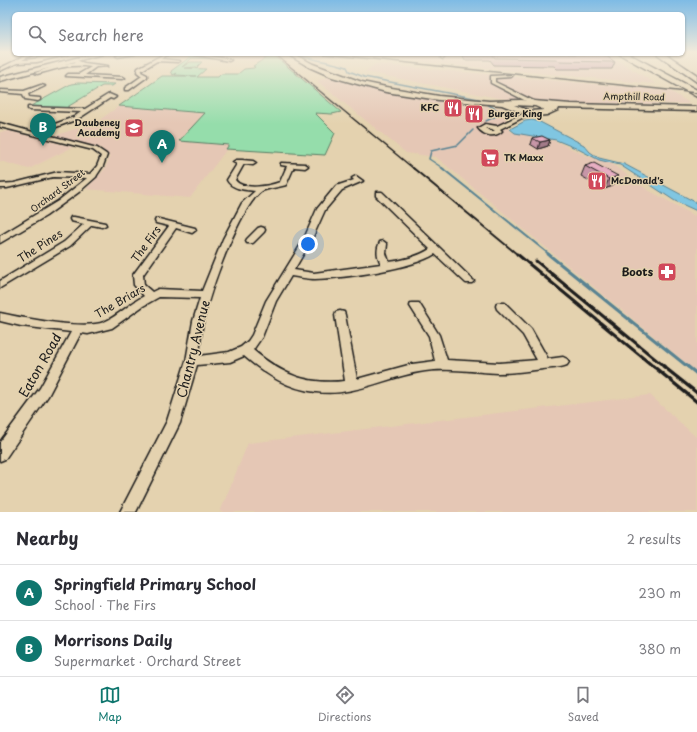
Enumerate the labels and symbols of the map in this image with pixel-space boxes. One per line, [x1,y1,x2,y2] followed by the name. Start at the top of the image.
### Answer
[603,88,665,104] street label: Ampthill Road
[442,97,464,119] restaurant icon: KFC
[421,100,439,114] place label: KFC
[463,103,485,125] restaurant icon: Burger King
[488,106,543,120] place label: Burger King
[30,113,56,146] pin: B
[74,115,120,139] place label: Daubeney Academy
[123,117,145,139] school or university icon: Daubeney Academy
[149,130,175,163] pin: A
[479,147,501,169] supermarket icon: TK Maxx
[504,150,543,164] place label: TK Maxx
[27,165,88,215] street label: Orchard Street
[586,170,608,192] restaurant icon: McDonald's
[611,173,664,187] place label: McDonald's
[126,222,165,266] street label: The Firs
[14,225,66,266] street label: The Pines
[298,234,318,254] your location
[656,261,678,283] pharmacy icon: Boots
[621,263,654,280] place label: Boots
[91,279,148,322] street label: The Briars
[171,298,214,400] street label: Chantry Avenue
[14,329,66,400] street label: Eaton Road

